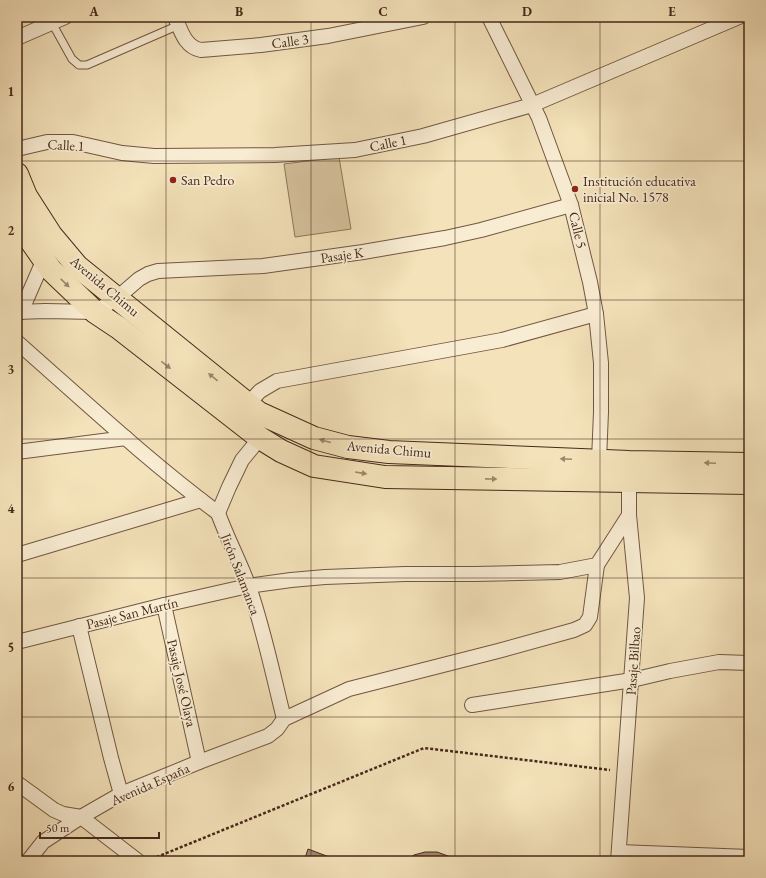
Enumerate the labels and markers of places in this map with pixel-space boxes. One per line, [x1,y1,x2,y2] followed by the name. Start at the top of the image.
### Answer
[181,171,234,189] place label: San Pedro
[583,172,696,206] place label: Institución educativa inicial No. 1578
[168,175,178,185] marker: San Pedro
[570,184,580,194] marker: Institución educativa inicial No. 1578

